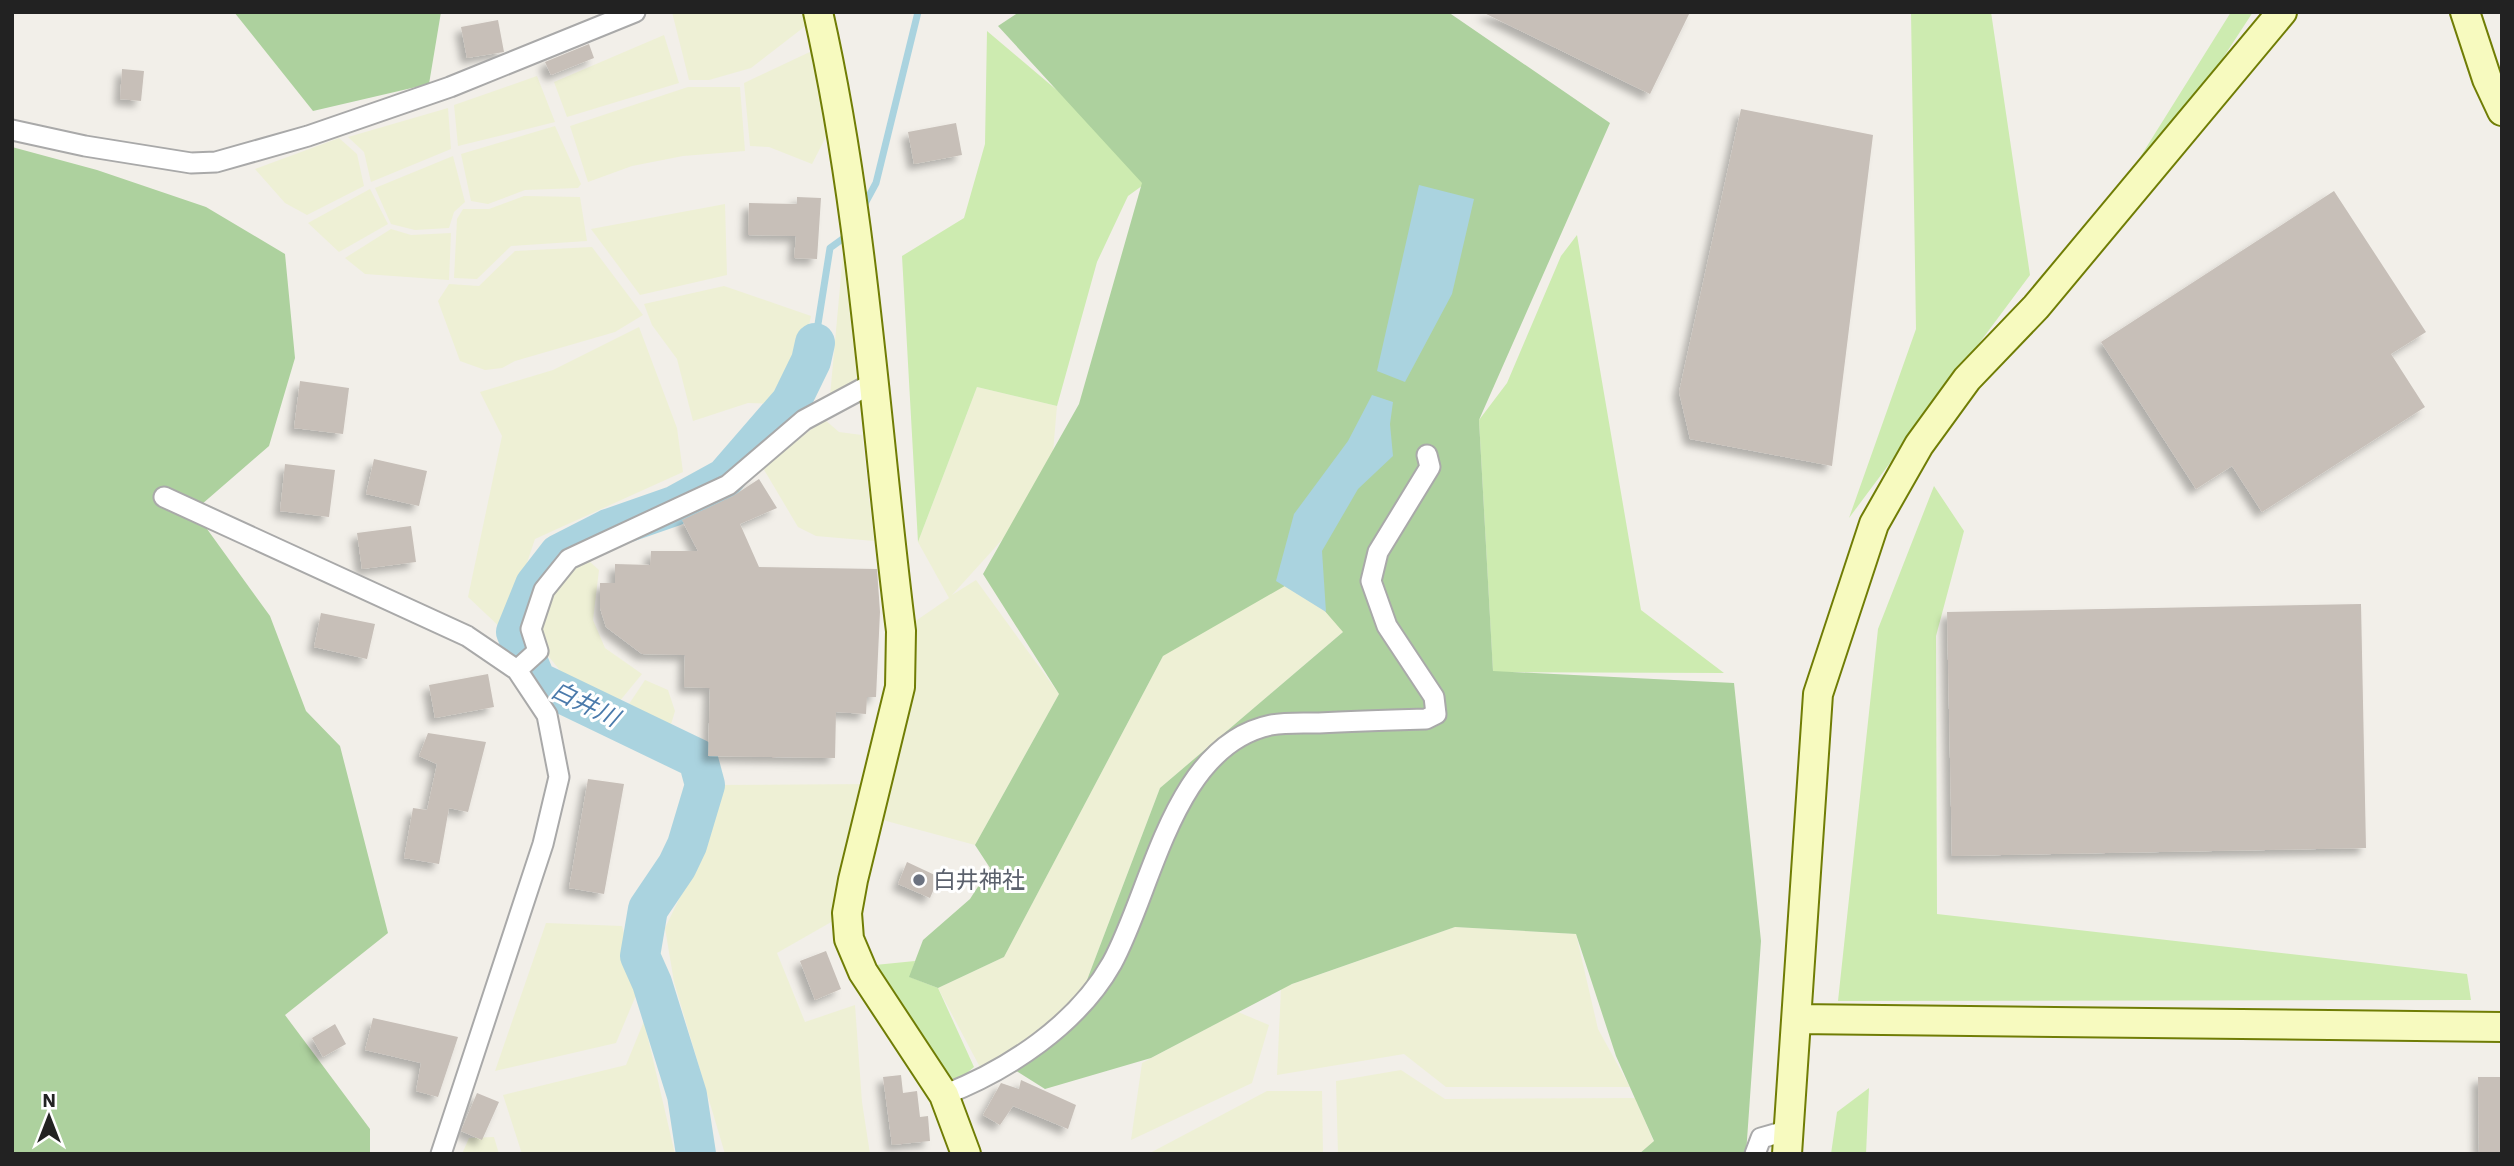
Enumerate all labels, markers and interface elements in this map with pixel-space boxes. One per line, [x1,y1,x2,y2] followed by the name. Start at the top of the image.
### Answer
[546,673,628,735] water label: 白井川
[933,864,1025,894] place label: 白井神社
[911,872,927,888] marker: 白井神社
[14,1082,84,1152] north arrow
[42,1088,56,1112] text: N

